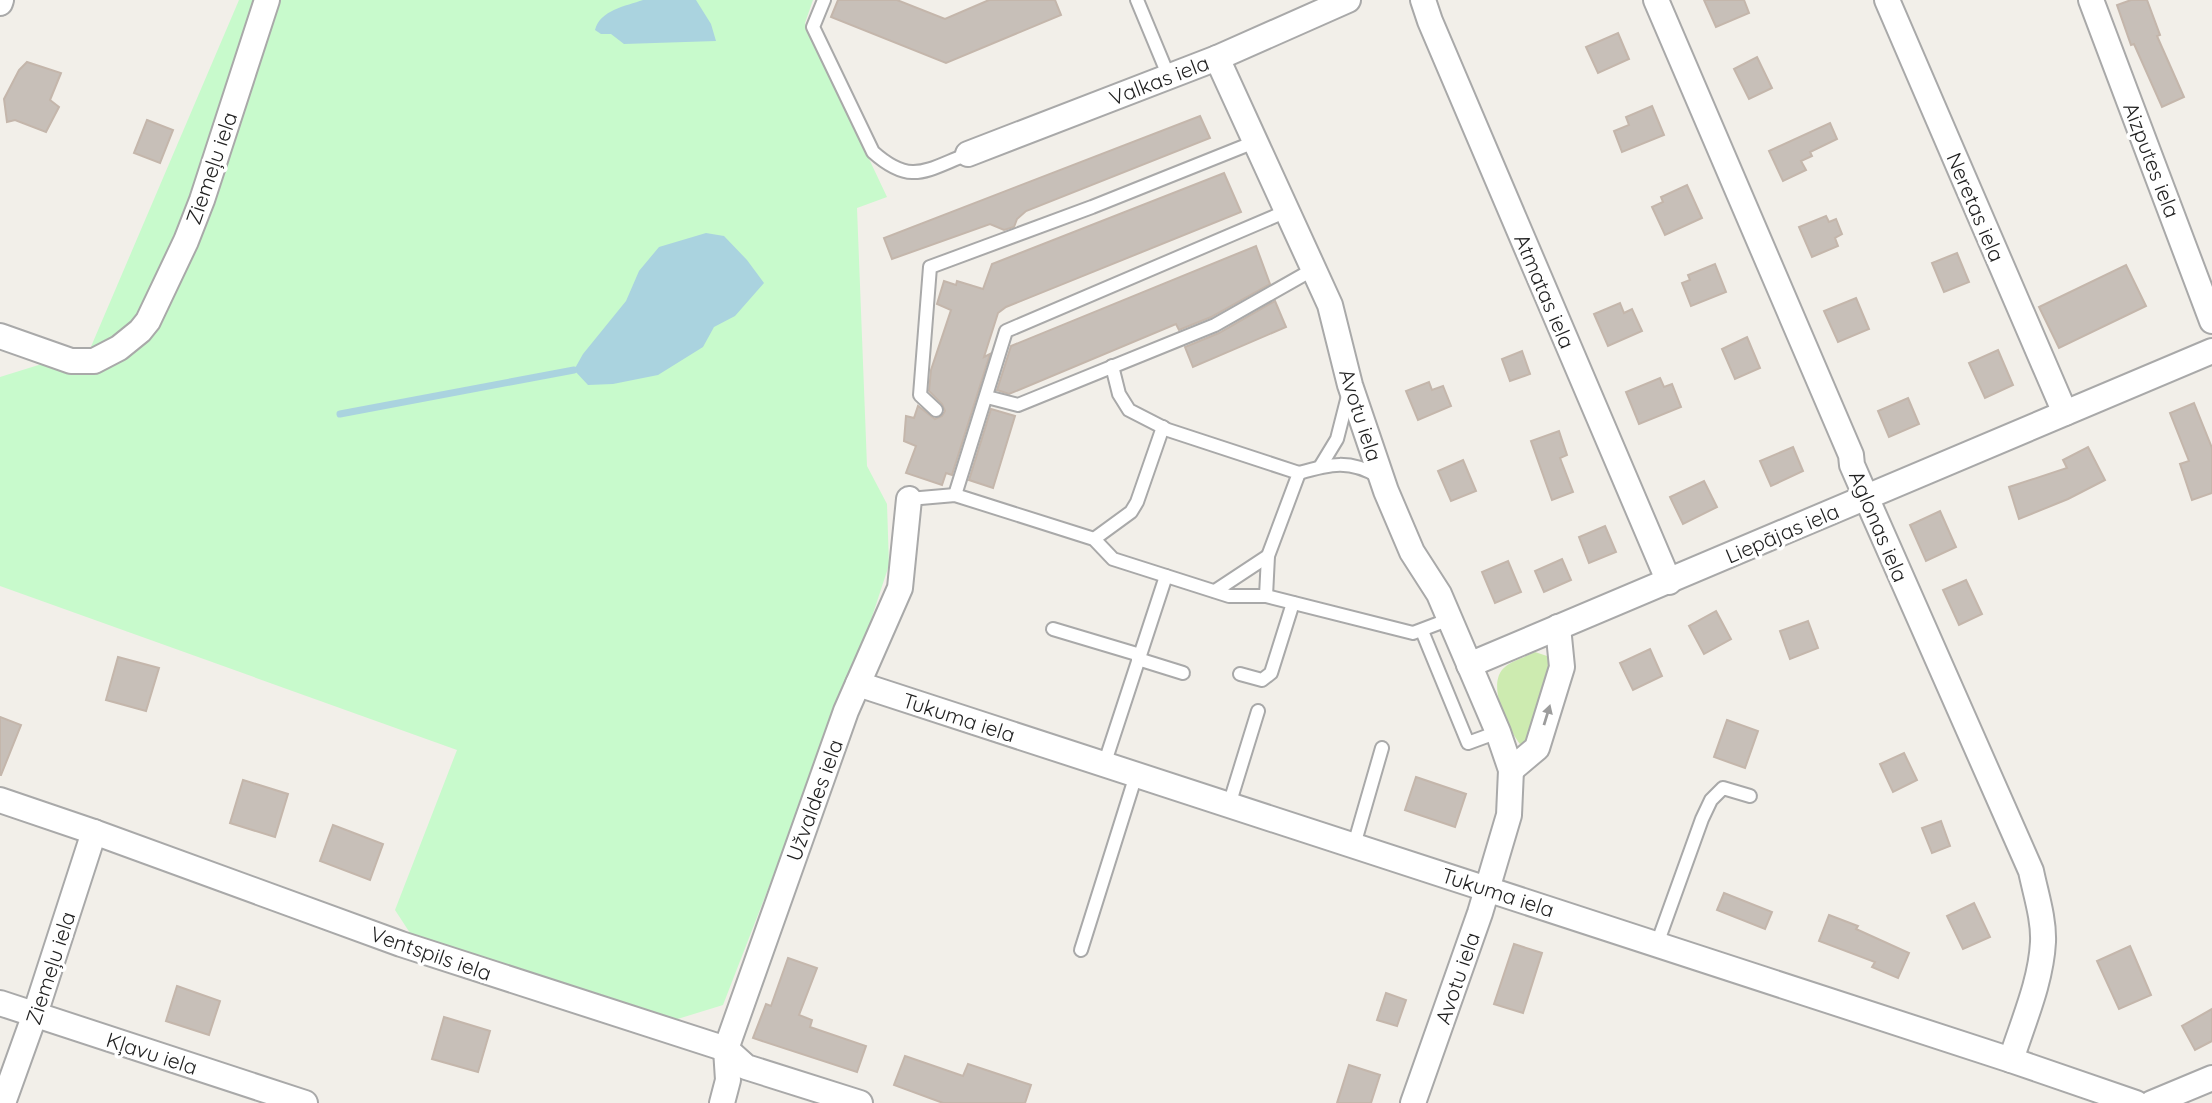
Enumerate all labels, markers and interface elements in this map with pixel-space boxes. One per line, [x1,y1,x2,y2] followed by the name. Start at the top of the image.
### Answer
[1106,49,1212,111] street label: Valkas iela
[2118,99,2186,221] street label: Aizputes iela
[180,108,242,228] street label: Ziemeļu iela
[1941,149,2011,265] street label: Neretas iela
[1509,230,1581,352] street label: Atmatas iela
[1334,366,1388,464] street label: Avotu iela
[1844,466,1914,586] street label: Aglonas iela
[1721,497,1843,569] street label: Liepājas iela
[899,687,1019,747] street label: Tukuma iela
[1543,705,1553,726] one-way arrow
[780,736,848,864] street label: Užvaldes iela
[1438,862,1558,922] street label: Tukuma iela
[20,908,80,1028] street label: Ziemeļu iela
[367,920,495,986] street label: Ventspils iela
[1429,929,1485,1027] street label: Avotu iela
[103,1026,201,1080] street label: Kļavu iela

